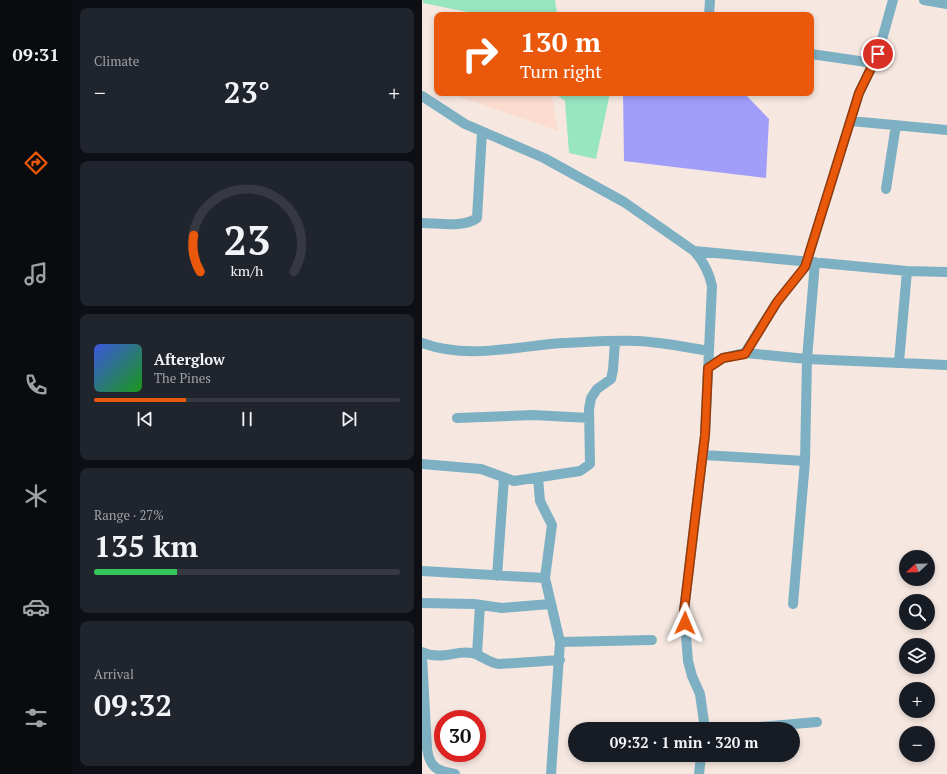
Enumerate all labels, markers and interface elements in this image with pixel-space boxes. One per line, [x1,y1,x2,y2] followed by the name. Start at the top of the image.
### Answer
[520,23,601,60] text: 130 m
[454,28,506,80] icon: right
[861,37,895,71] pin
[13,42,59,66] text: 09:31
[867,43,889,65] icon: arrive
[94,52,139,70] text: Climate
[520,59,602,83] text: Turn right
[224,72,270,112] text: 23°
[94,78,106,107] text: −
[388,78,400,107] text: +
[22,149,50,177] icon: directions
[223,212,271,267] text: 23
[22,260,50,288] icon: music
[231,260,264,279] text: km/h
[154,349,225,369] text: Afterglow
[154,369,211,387] text: The Pines
[22,371,50,399] icon: phone
[134,408,156,430] icon: previous
[236,408,258,430] icon: pause
[338,408,360,430] icon: next
[22,482,50,510] icon: climate
[94,506,164,524] text: Range · 27%
[94,526,198,566] text: 135 km
[899,550,935,586] north arrow
[899,550,935,762] map controls
[22,593,50,621] icon: car
[899,594,935,630] button: search
[664,602,706,644] position arrow
[899,638,935,674] button: layers
[94,665,134,683] text: Arrival
[899,682,935,718] button: +
[94,685,172,725] text: 09:32
[22,704,50,732] icon: filters
[434,710,486,762] speed limit sign: 30
[899,726,935,762] button: −
[610,732,758,752] text: 09:32 · 1 min · 320 m

